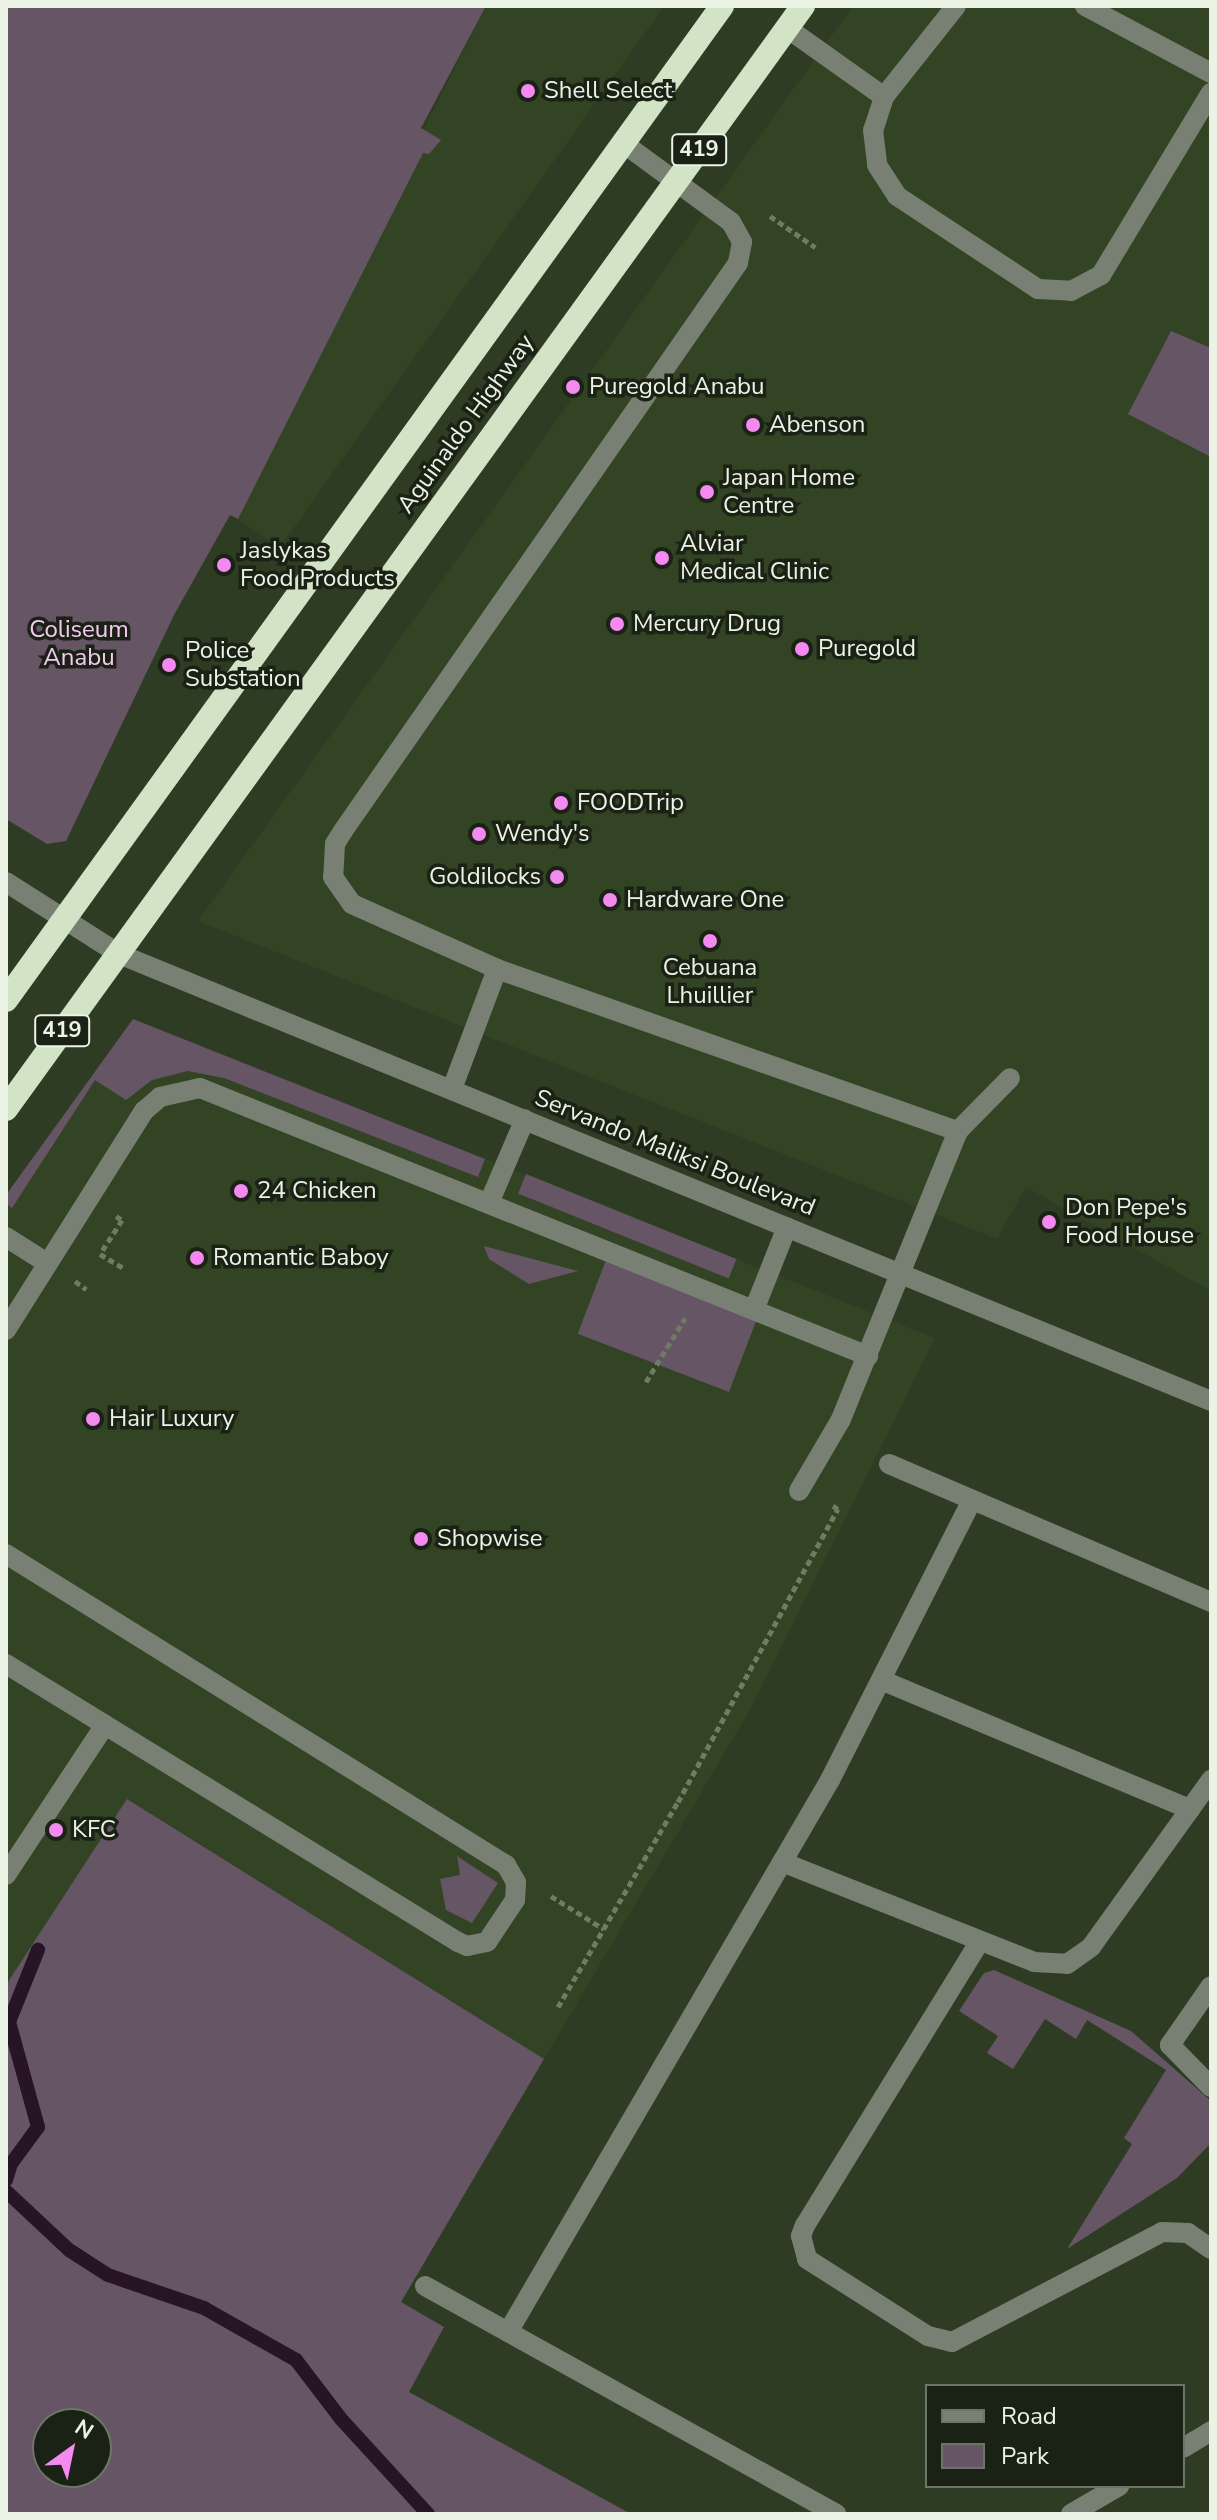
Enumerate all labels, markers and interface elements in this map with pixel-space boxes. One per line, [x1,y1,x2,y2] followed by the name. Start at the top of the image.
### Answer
[544,77,672,105] place label: Shell Select
[519,82,537,100] marker: Shell Select
[671,132,727,168] road number: 419
[392,329,540,519] street label: Aguinaldo Highway
[589,373,765,401] place label: Puregold Anabu
[564,378,582,396] marker: Puregold Anabu
[769,411,865,439] place label: Abenson
[744,416,762,434] marker: Abenson
[723,464,855,520] place label: Japan Home Centre
[698,483,716,501] marker: Japan Home Centre
[680,530,829,586] place label: Alviar Medical Clinic
[240,537,395,593] place label: Jaslykas Food Products
[651,547,673,569] marker: Alviar Medical Clinic
[215,556,233,574] marker: Jaslykas Food Products
[633,610,781,638] place label: Mercury Drug
[608,615,626,633] marker: Mercury Drug
[29,616,129,672] park label: Coliseum Anabu
[818,635,916,663] place label: Puregold
[185,637,301,693] place label: Police Substation
[793,640,811,658] marker: Puregold
[160,656,178,674] marker: Police Substation
[577,789,684,817] place label: FOODTrip
[552,794,570,812] marker: FOODTrip
[495,820,590,848] place label: Wendy's
[470,825,488,843] marker: Wendy's
[429,863,541,891] place label: Goldilocks
[548,868,566,886] marker: Goldilocks
[626,886,784,914] place label: Hardware One
[601,891,619,909] marker: Hardware One
[701,932,719,950] marker: Cebuana Lhuillier
[663,954,757,1010] place label: Cebuana Lhuillier
[34,1013,90,1049] road number: 419
[531,1084,819,1222] street label: Servando Maliksi Boulevard
[257,1177,377,1205] place label: 24 Chicken
[232,1182,250,1200] marker: 24 Chicken
[1065,1194,1194,1250] place label: Don Pepe's Food House
[1040,1213,1058,1231] marker: Don Pepe's Food House
[213,1244,389,1272] place label: Romantic Baboy
[188,1249,206,1267] marker: Romantic Baboy
[109,1405,234,1433] place label: Hair Luxury
[84,1410,102,1428] marker: Hair Luxury
[437,1525,543,1553] place label: Shopwise
[412,1530,430,1548] marker: Shopwise
[72,1816,116,1844] place label: KFC
[47,1821,65,1839] marker: KFC
[925,2384,1185,2488] legend
[1001,2400,1057,2432] text: Road
[32,2408,112,2488] north arrow
[69,2412,99,2447] text: N
[1001,2440,1049,2472] text: Park

